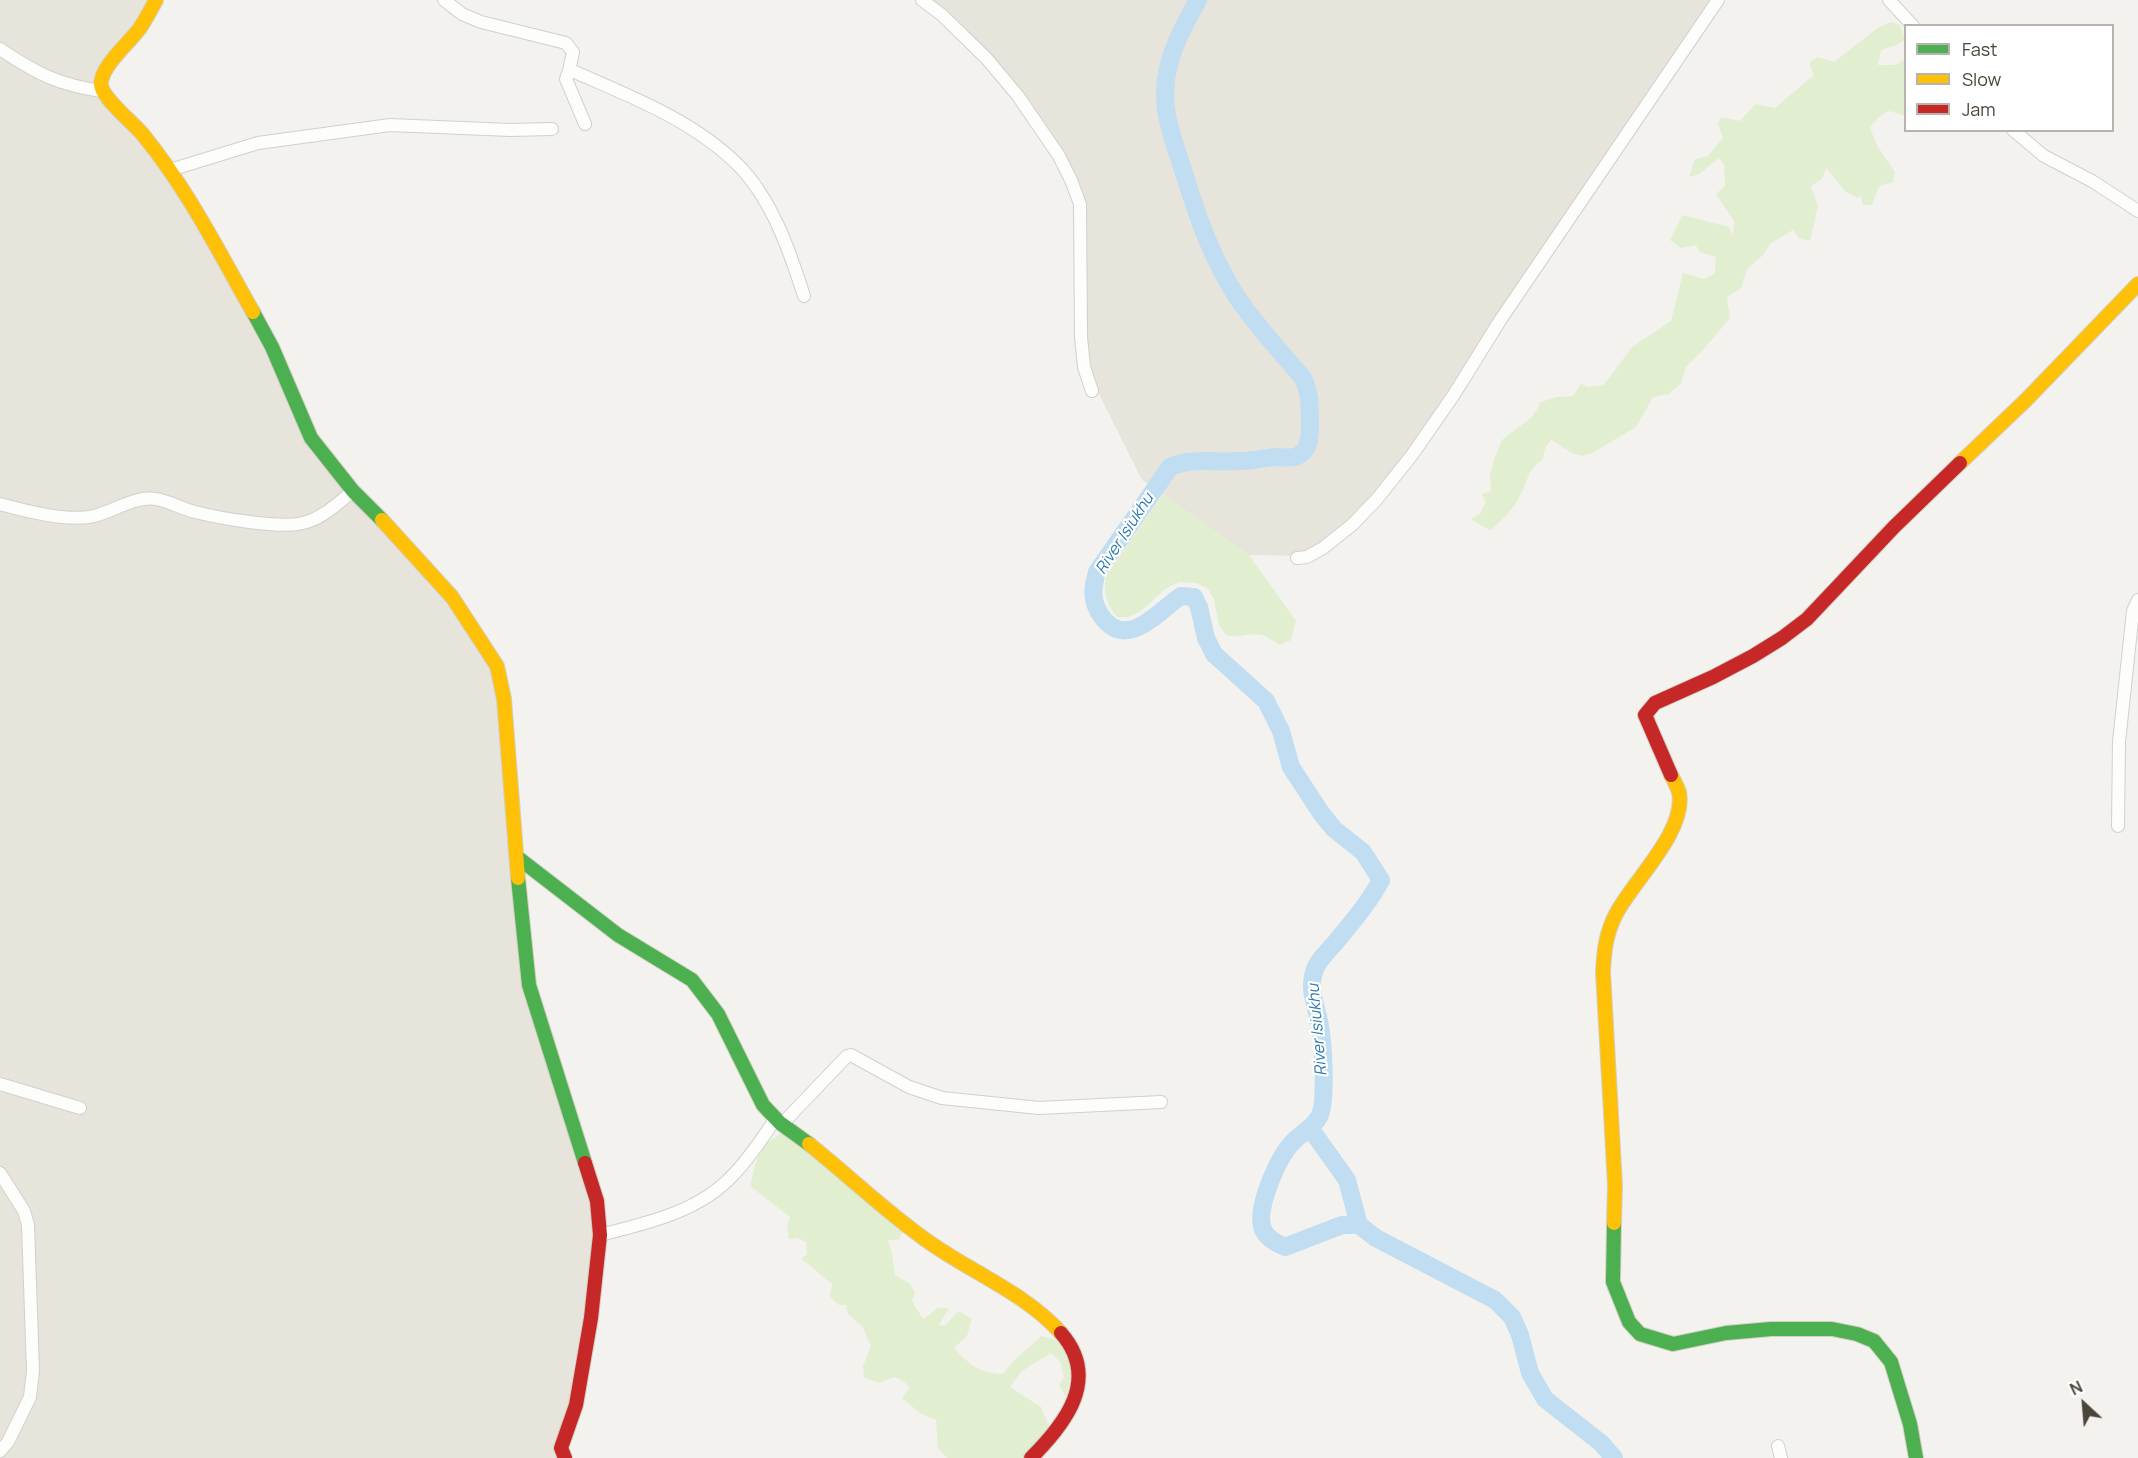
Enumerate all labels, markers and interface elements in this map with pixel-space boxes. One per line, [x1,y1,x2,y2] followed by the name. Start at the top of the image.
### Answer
[1904,24,2114,132] legend
[1962,37,1997,61] text: Fast
[1962,67,2001,91] text: Slow
[1962,97,1996,121] text: Jam
[1092,490,1158,578] water label: River Isiukhu
[1304,983,1332,1077] water label: River Isiukhu
[2054,1374,2114,1434] north arrow
[2066,1375,2086,1400] text: N

